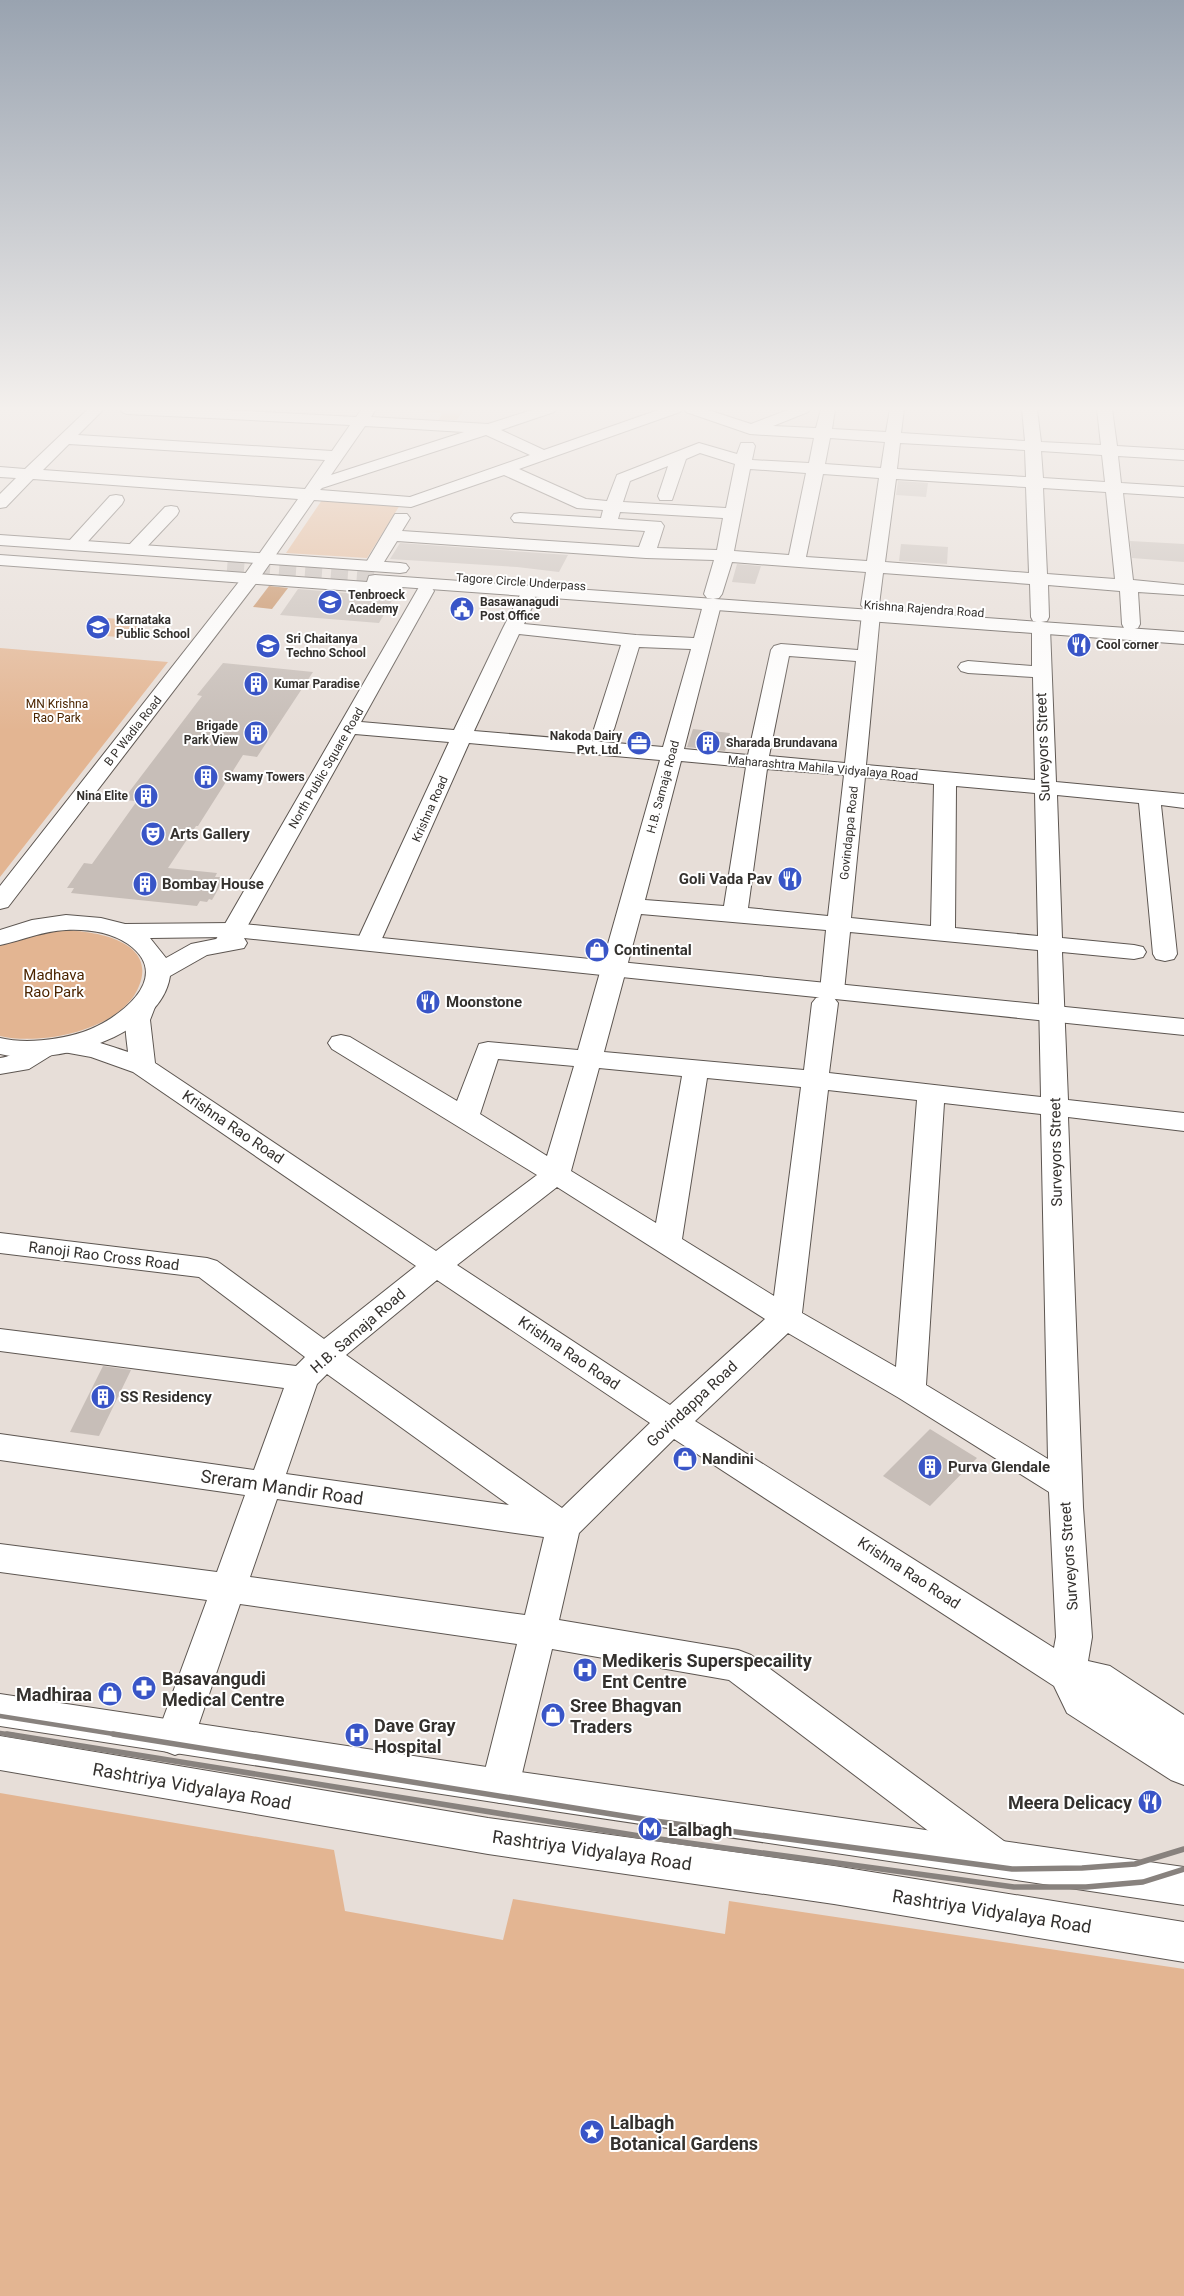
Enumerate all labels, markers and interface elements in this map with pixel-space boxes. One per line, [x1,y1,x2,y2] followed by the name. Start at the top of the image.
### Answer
[455,570,587,594] street label: Tagore Circle Underpass
[348,588,406,616] place label: Tenbroeck Academy
[317,589,343,615] school or university icon: Tenbroeck Academy
[480,595,559,623] place label: Basawanagudi Post Office
[449,596,475,622] public building icon: Basawanagudi Post Office
[863,598,985,620] street label: Krishna Rajendra Road
[116,613,190,641] place label: Karnataka Public School
[85,614,111,640] school or university icon: Karnataka Public School
[286,632,366,660] place label: Sri Chaitanya Techno School
[1066,632,1092,658] restaurant icon: Cool corner
[255,633,281,659] school or university icon: Sri Chaitanya Techno School
[1096,638,1159,652] place label: Cool corner
[243,671,269,697] building icon: Kumar Paradise
[274,677,360,691] place label: Kumar Paradise
[1032,692,1054,802] street label: Surveyors Street
[101,693,165,769] street label: B P Wadia Road
[26,697,88,725] park label: MN Krishna Rao Park
[286,705,366,831] street label: North Public Square Road
[184,719,239,747] place label: Brigade Park View
[243,720,269,746] building icon: Brigade Park View
[550,729,623,757] place label: Nakoda Dairy Pvt. Ltd.
[626,730,652,756] office icon: Nakoda Dairy Pvt. Ltd.
[695,730,721,756] building icon: Sharada Brundavana
[726,736,838,750] place label: Sharada Brundavana
[644,739,682,835] street label: H.B. Samaja Road
[727,753,919,783] street label: Maharashtra Mahila Vidyalaya Road
[193,764,219,790] building icon: Swamy Towers
[224,770,305,784] place label: Swamy Towers
[409,774,451,844] street label: Krishna Road
[133,783,159,809] building icon: Nina Elite
[837,785,861,881] street label: Govindappa Road
[77,789,129,803] place label: Nina Elite
[140,821,166,847] theatre icon: Arts Gallery
[170,825,250,843] place label: Arts Gallery
[777,866,803,892] restaurant icon: Goli Vada Pav
[679,870,772,888] place label: Goli Vada Pav
[132,871,158,897] building icon: Bombay House
[162,875,264,893] place label: Bombay House
[584,937,610,963] shop icon: Continental
[614,941,692,959] place label: Continental
[23,966,85,1001] park label: Madhava Rao Park
[415,989,441,1015] restaurant icon: Moonstone
[446,993,522,1011] place label: Moonstone
[179,1086,287,1168] street label: Krishna Rao Road
[1046,1097,1066,1207] street label: Surveyors Street
[28,1238,180,1274] street label: Ranoji Rao Cross Road
[307,1285,409,1377] street label: H.B. Samaja Road
[515,1312,623,1394] street label: Krishna Rao Road
[643,1357,741,1451] street label: Govindappa Road
[90,1384,116,1410] building icon: SS Residency
[120,1388,212,1406] place label: SS Residency
[672,1446,698,1472] shop icon: Nandini
[702,1450,754,1468] place label: Nandini
[917,1454,943,1480] building icon: Purva Glendale
[948,1458,1050,1476] place label: Purva Glendale
[199,1465,365,1509] street label: Sreram Mandir Road
[1056,1501,1082,1611] street label: Surveyors Street
[854,1533,964,1613] street label: Krishna Rao Road
[602,1650,813,1692] place label: Medikeris Superspecaility Ent Centre
[572,1657,598,1683] hospital icon: Medikeris Superspecaility Ent Centre
[162,1668,285,1710] place label: Basavangudi Medical Centre
[131,1675,157,1701] pharmacy icon: Basavangudi Medical Centre
[97,1681,123,1707] shop icon: Madhiraa
[16,1684,92,1705] place label: Madhiraa
[570,1695,682,1737] place label: Sree Bhagvan Traders
[540,1702,566,1728] shop icon: Sree Bhagvan Traders
[374,1715,456,1757] place label: Dave Gray Hospital
[344,1722,370,1748] hospital icon: Dave Gray Hospital
[91,1758,293,1814] street label: Rashtriya Vidyalaya Road
[1137,1789,1163,1815] restaurant icon: Meera Delicacy
[1008,1792,1133,1813] place label: Meera Delicacy
[637,1816,663,1842] metro station icon: Lalbagh
[668,1819,732,1840] place label: Lalbagh
[491,1826,693,1874] street label: Rashtriya Vidyalaya Road
[891,1885,1093,1937] street label: Rashtriya Vidyalaya Road
[610,2112,758,2154] place label: Lalbagh Botanical Gardens
[579,2119,605,2145] place icon: Lalbagh Botanical Gardens

